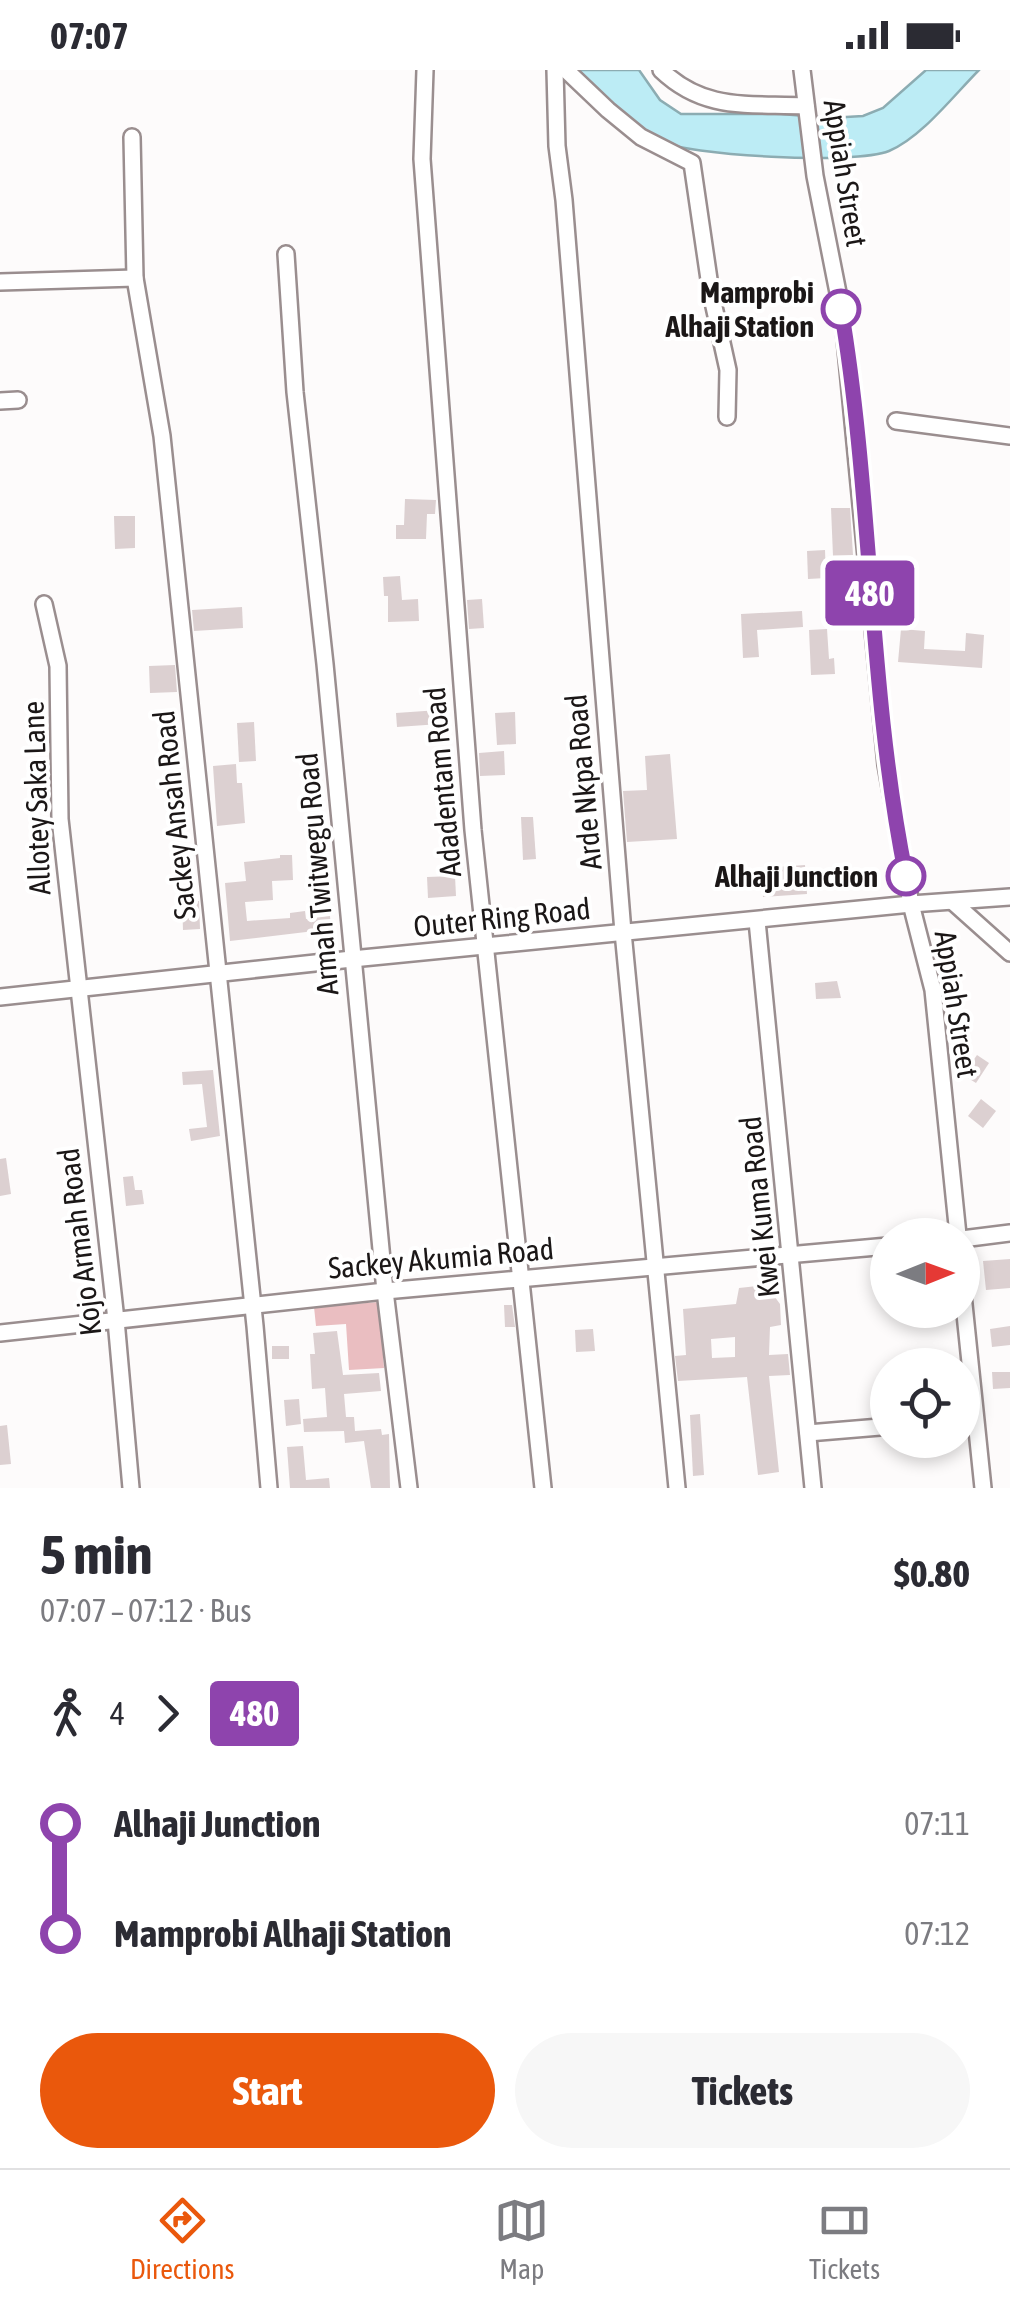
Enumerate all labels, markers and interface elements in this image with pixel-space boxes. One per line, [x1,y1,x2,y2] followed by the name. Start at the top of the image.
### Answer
[50,14,129,57] text: 07:07
[818,97,874,249] street label: Appiah Street
[665,275,814,343] place label: Mamprobi Alhaji Station
[822,290,860,328] marker: Mamprobi Alhaji Station
[812,560,928,626] line badge: 480
[845,573,895,613] text: 480
[417,685,467,879] street label: Adadentam Road
[558,693,608,871] street label: Arde Nkpa Road
[16,700,56,896] street label: Allotey Saka Lane
[146,709,202,921] street label: Sackey Ansah Road
[289,751,345,997] street label: Armah Twitwegu Road
[887,857,925,895] marker: Alhaji Junction
[714,859,878,893] place label: Alhaji Junction
[412,891,592,943] street label: Outer Ring Road
[929,928,985,1080] street label: Appiah Street
[733,1115,785,1299] street label: Kwei Kuma Road
[51,1146,107,1338] street label: Kojo Armah Road
[870,1218,980,1328] north arrow
[870,1218,980,1458] map controls
[327,1231,555,1285] street label: Sackey Akumia Road
[870,1348,980,1458] button: locate
[40,1523,152,1586] text: 5 min
[894,1552,970,1595] text: $0.80
[40,1592,251,1629] text: 07:07 – 07:12 · Bus
[40,1686,95,1741] icon: walk
[140,1686,195,1741] icon: forward
[230,1693,279,1733] text: 480
[110,1695,125,1732] text: 4
[114,1802,320,1845] text: Alhaji Junction
[904,1805,970,1842] text: 07:11
[114,1912,452,1955] text: Mamprobi Alhaji Station
[904,1915,970,1952] text: 07:12
[40,2033,495,2148] button: Start
[515,2033,970,2148] button: Tickets
[130,2193,234,2285] tab: Directions
[494,2193,549,2285] tab: Map
[809,2193,880,2285] tab: Tickets

